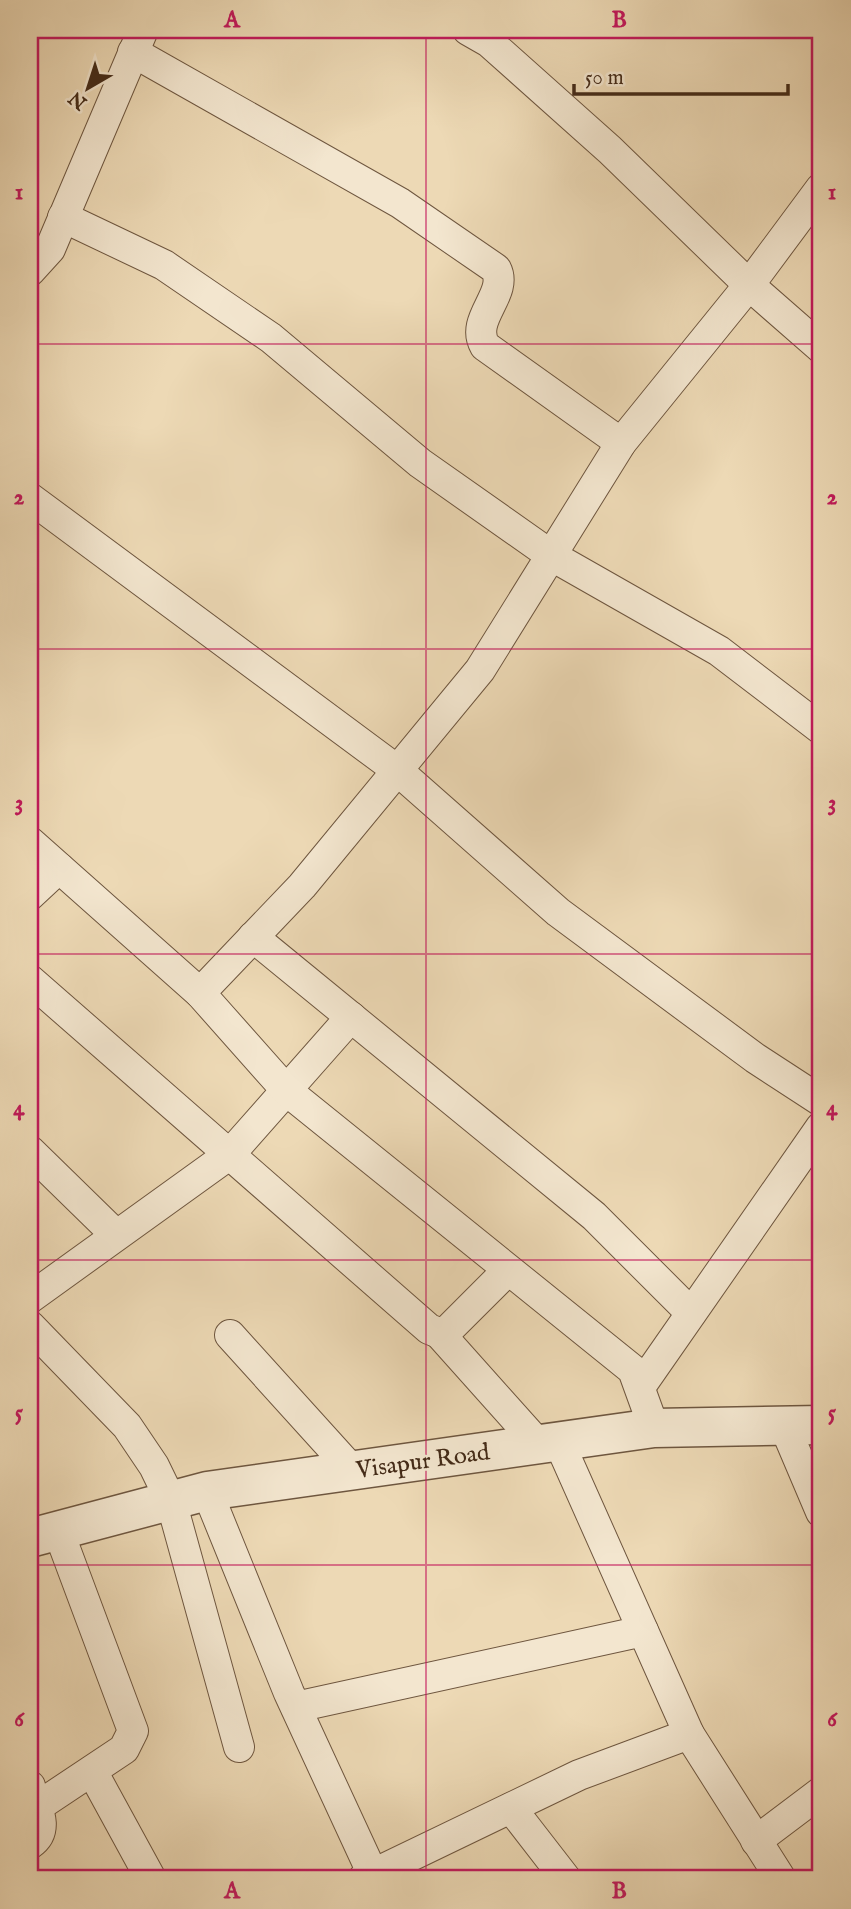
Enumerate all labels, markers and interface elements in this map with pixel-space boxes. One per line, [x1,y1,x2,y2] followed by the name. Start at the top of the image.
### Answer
[223,6,241,35] text: A
[611,6,627,35] text: B
[52,52,122,122] north arrow
[574,52,788,96] scale bar
[585,65,624,92] text: 50 m
[64,85,93,115] text: N
[15,178,23,207] text: 1
[828,178,836,207] text: 1
[14,483,25,512] text: 2
[827,483,838,512] text: 2
[15,789,23,818] text: 3
[828,789,836,818] text: 3
[13,1094,25,1123] text: 4
[826,1094,838,1123] text: 4
[15,1399,24,1428] text: 5
[828,1399,837,1428] text: 5
[353,1437,492,1487] street label: Visapur Road
[14,1705,25,1734] text: 6
[827,1705,838,1734] text: 6
[223,1877,241,1906] text: A
[611,1877,627,1906] text: B

